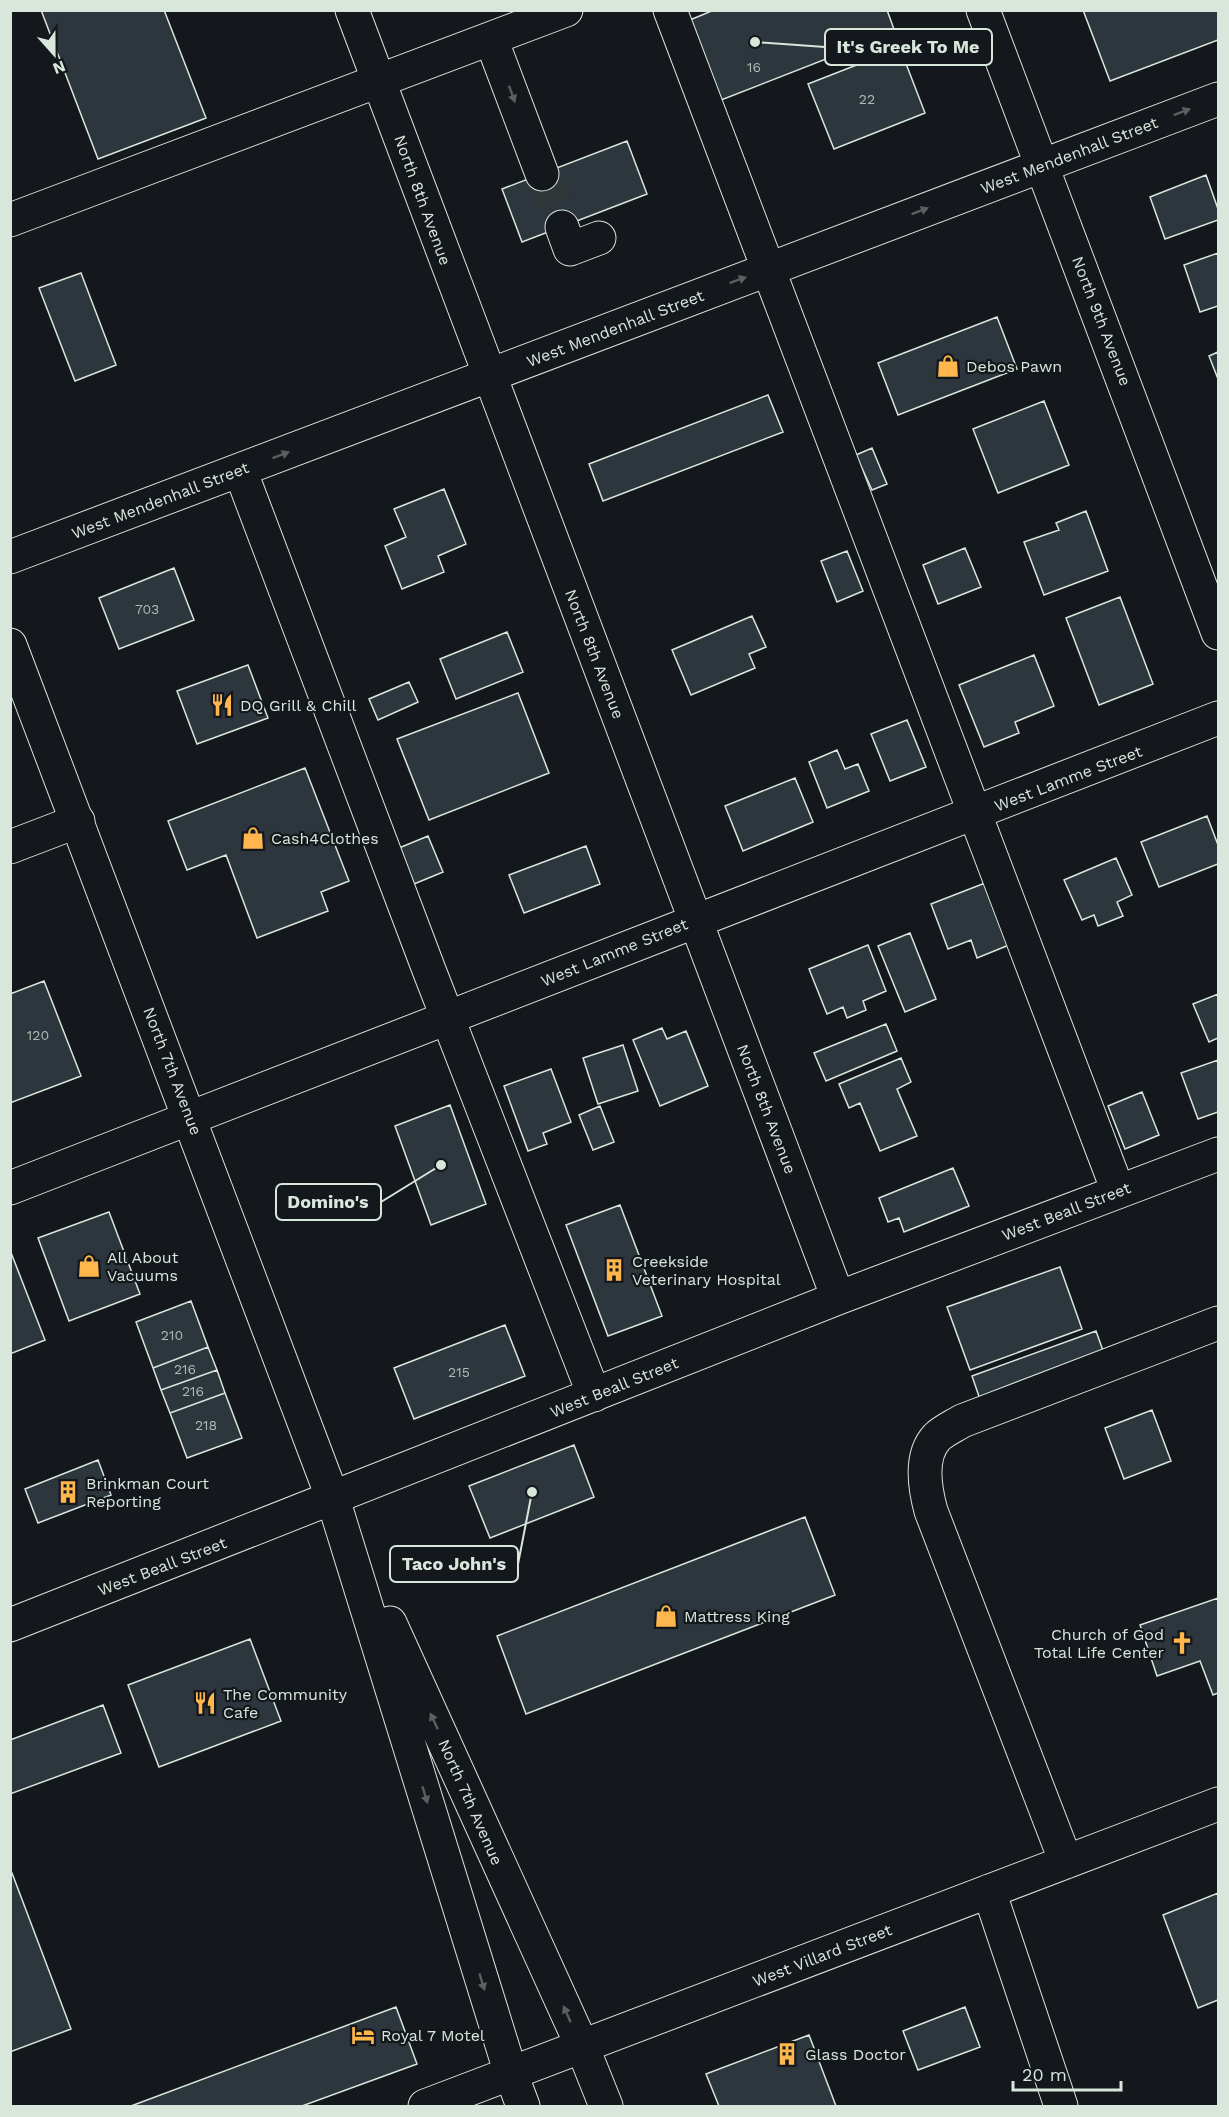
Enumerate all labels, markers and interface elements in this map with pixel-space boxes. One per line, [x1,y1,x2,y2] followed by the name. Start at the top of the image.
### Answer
[24,24,84,84] north arrow
[825,29,992,65] callout: It's Greek To Me
[837,36,979,57] text: It's Greek To Me
[50,57,68,79] text: N
[747,59,761,75] house number: 16
[507,85,517,103] one-way arrow
[859,91,875,107] house number: 22
[1173,107,1191,117] one-way arrow
[978,113,1161,198] street label: West Mendenhall Street
[390,132,455,268] street label: North 8th Avenue
[912,206,930,216] one-way arrow
[1068,254,1135,389] street label: North 9th Avenue
[729,275,747,284] one-way arrow
[524,286,707,371] street label: West Mendenhall Street
[935,353,961,379] shop icon: Debos Pawn
[966,357,1062,376] place label: Debos Pawn
[273,449,291,459] one-way arrow
[69,458,252,543] street label: West Mendenhall Street
[561,587,628,722] street label: North 8th Avenue
[135,601,159,617] house number: 703
[209,692,235,718] restaurant icon: DQ Grill & Chill
[240,696,356,715] place label: DQ Grill & Chill
[992,741,1145,815] street label: West Lamme Street
[240,825,266,851] shop icon: Cash4Clothes
[271,829,379,848] place label: Cash4Clothes
[538,914,691,991] street label: West Lamme Street
[139,1004,206,1138] street label: North 7th Avenue
[27,1027,49,1043] house number: 120
[733,1042,800,1177] street label: North 8th Avenue
[999,1178,1133,1245] street label: West Beall Street
[276,1184,381,1220] callout: Domino's
[287,1191,369,1212] text: Domino's
[107,1248,179,1285] place label: All About Vacuums
[632,1252,781,1289] place label: Creekside Veterinary Hospital
[76,1253,102,1279] shop icon: All About Vacuums
[601,1257,627,1283] building icon: Creekside Veterinary Hospital
[161,1327,183,1343] house number: 210
[547,1353,681,1422] street label: West Beall Street
[174,1361,196,1377] house number: 216
[448,1364,470,1380] house number: 215
[182,1383,204,1399] house number: 216
[195,1417,217,1433] house number: 218
[86,1474,209,1511] place label: Brinkman Court Reporting
[55,1479,81,1505] building icon: Brinkman Court Reporting
[95,1533,229,1600] street label: West Beall Street
[390,1546,518,1582] callout: Taco John's
[402,1553,507,1574] text: Taco John's
[653,1603,679,1629] shop icon: Mattress King
[684,1607,790,1626] place label: Mattress King
[1034,1625,1164,1662] place label: Church of God Total Life Center
[1169,1630,1195,1656] church icon: Church of God Total Life Center
[223,1685,348,1722] place label: The Community Cafe
[192,1690,218,1716] restaurant icon: The Community Cafe
[430,1713,439,1730] one-way arrow
[434,1736,507,1868] street label: North 7th Avenue
[421,1786,430,1804] one-way arrow
[750,1920,895,1991] street label: West Villard Street
[478,1973,487,1991] one-way arrow
[562,2004,572,2022] one-way arrow
[350,2022,376,2048] hotel icon: Royal 7 Motel
[381,2026,485,2045] place label: Royal 7 Motel
[774,2041,800,2067] building icon: Glass Doctor
[805,2045,906,2064] place label: Glass Doctor
[1013,2054,1121,2092] scale bar
[1022,2064,1067,2085] text: 20 m

